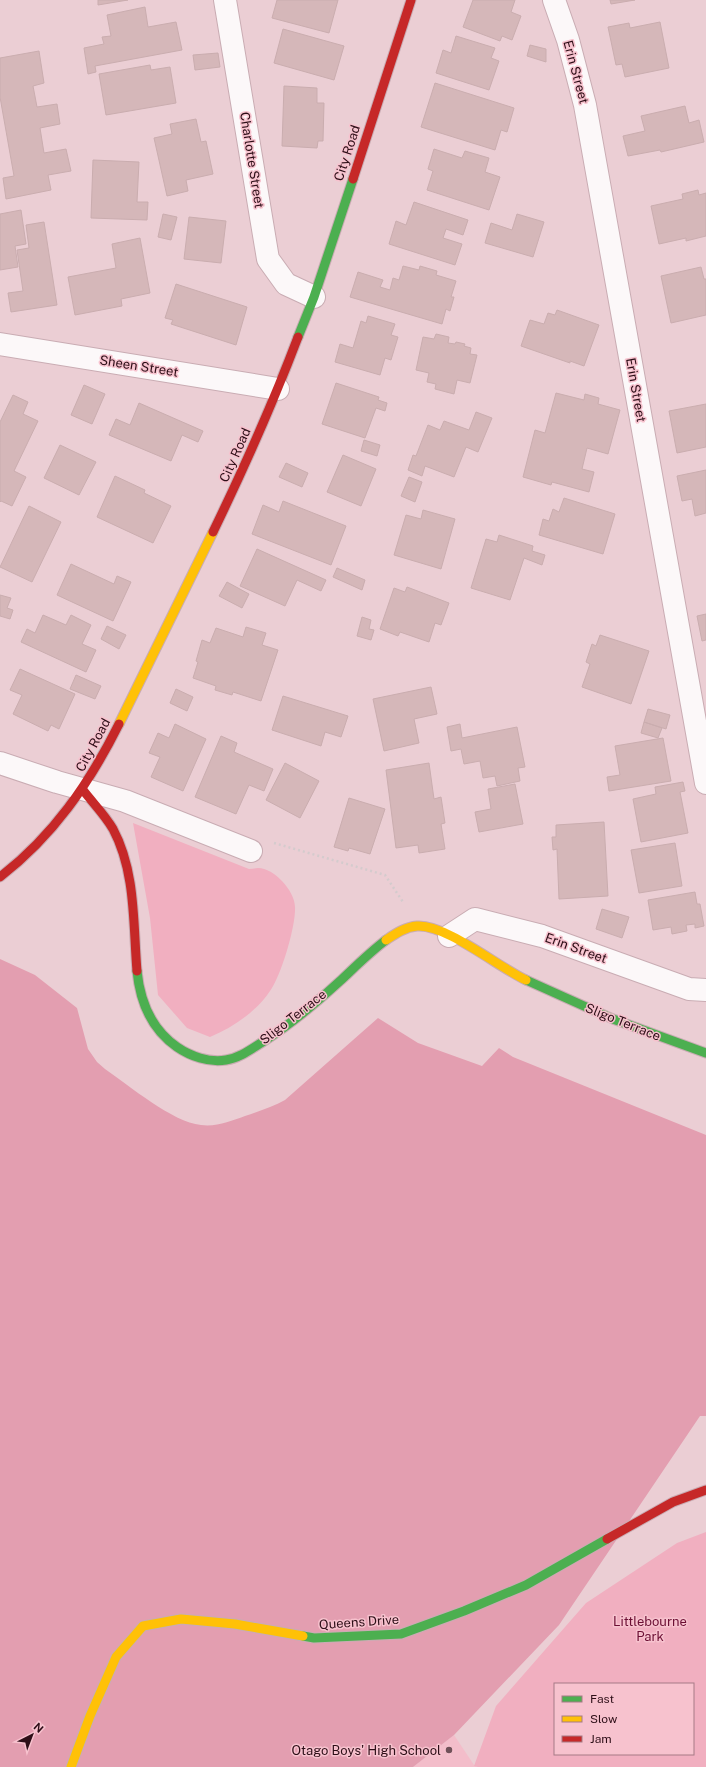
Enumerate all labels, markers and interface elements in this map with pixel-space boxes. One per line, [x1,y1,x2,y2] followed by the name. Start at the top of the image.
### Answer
[560,39,592,105] street label: Erin Street
[237,111,267,209] street label: Charlotte Street
[331,123,363,183] street label: City Road
[99,352,179,380] street label: Sheen Street
[623,357,649,423] street label: Erin Street
[216,425,254,485] street label: City Road
[73,716,113,774] street label: City Road
[543,930,609,966] street label: Erin Street
[257,987,329,1047] street label: Sligo Terrace
[583,1000,663,1044] street label: Sligo Terrace
[318,1612,400,1632] street label: Queens Drive
[613,1614,687,1644] park label: Littlebourne Park
[554,1683,694,1755] legend
[590,1692,615,1706] text: Fast
[590,1712,618,1726] text: Slow
[12,1715,52,1755] north arrow
[31,1720,46,1735] text: N
[590,1732,612,1746] text: Jam
[292,1743,441,1758] place label: Otago Boys' High School
[444,1745,454,1755] marker: Otago Boys' High School

